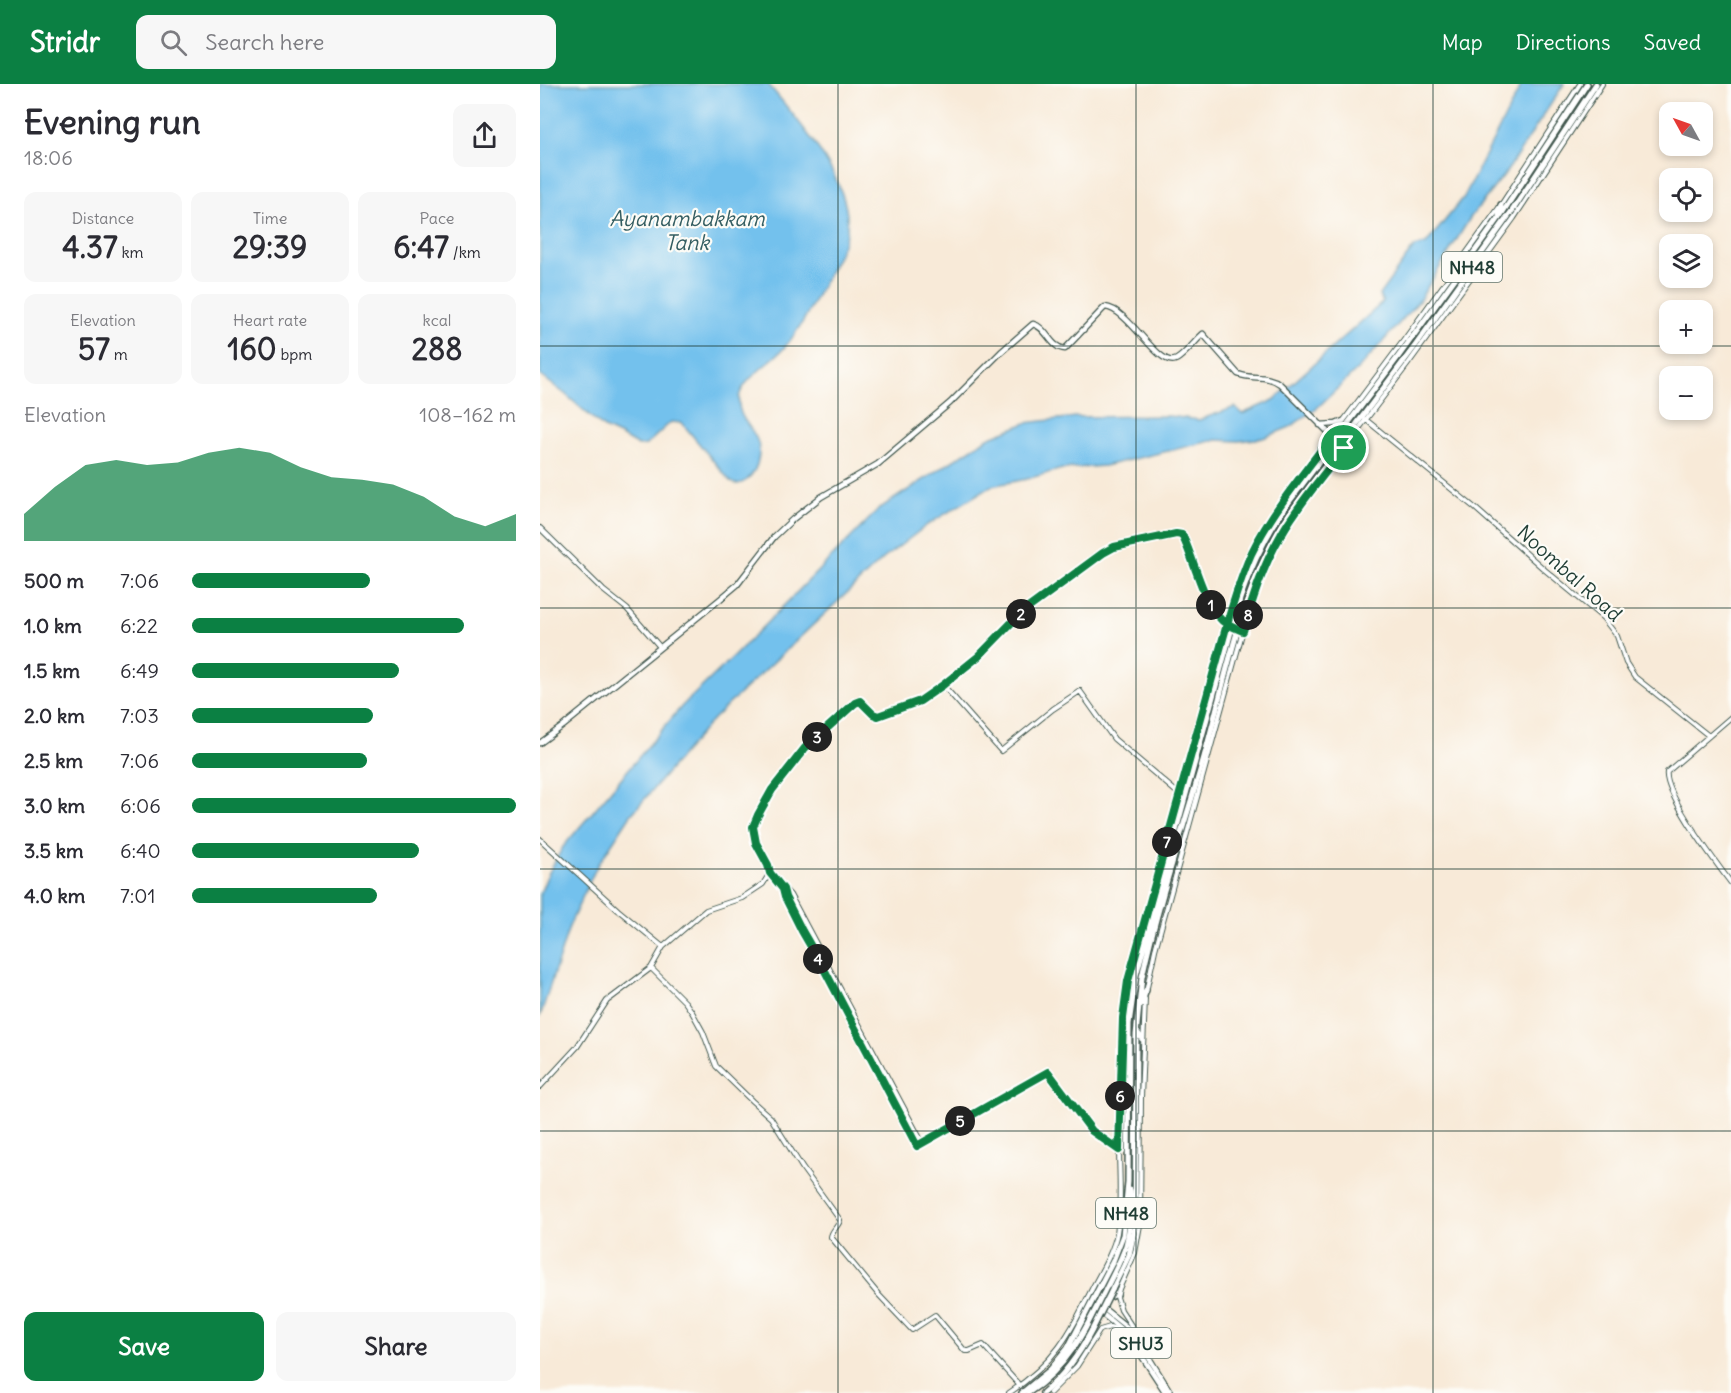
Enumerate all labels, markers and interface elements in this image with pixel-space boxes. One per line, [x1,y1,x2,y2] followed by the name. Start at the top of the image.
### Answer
[136,15,556,69] search box
[30,24,100,60] text: Stridr
[157,26,190,59] icon: search
[205,28,324,56] text: Search here
[1442,29,1483,56] text: Map
[1516,29,1610,56] text: Directions
[1643,29,1701,56] text: Saved
[24,101,200,143] text: Evening run
[1659,102,1713,156] north arrow
[1659,102,1713,420] map controls
[453,104,516,167] button: share
[24,145,73,170] text: 18:06
[1659,168,1713,222] button: locate
[609,205,765,256] water label: Ayanambakkam Tank
[72,208,134,228] text: Distance
[253,208,287,228] text: Time
[420,208,454,228] text: Pace
[62,228,118,266] text: 4.37
[233,228,307,266] text: 29:39
[393,228,449,266] text: 6:47
[1659,234,1713,288] button: layers
[118,242,144,262] text: km
[449,242,481,262] text: /km
[1442,252,1502,282] road number: NH48
[1659,300,1713,354] button: +
[70,310,136,330] text: Elevation
[233,310,307,330] text: Heart rate
[423,310,451,330] text: kcal
[78,330,110,368] text: 57
[228,330,277,368] text: 160
[412,330,463,368] text: 288
[110,344,128,364] text: m
[277,344,312,364] text: bpm
[1659,366,1713,420] button: −
[24,402,106,427] text: Elevation
[419,402,516,427] text: 108–162 m
[1318,422,1369,473] pin
[1327,431,1360,464] icon: arrive
[1512,519,1628,627] street label: Noombal Road
[24,568,84,593] text: 500 m
[120,568,159,593] text: 7:06
[1196,590,1226,620] pin: 1
[1208,595,1214,615] text: 1
[1006,599,1036,629] pin: 2
[1233,600,1263,630] pin: 8
[1017,604,1025,624] text: 2
[1243,605,1253,625] text: 8
[24,613,82,638] text: 1.0 km
[120,613,158,638] text: 6:22
[24,658,80,683] text: 1.5 km
[120,658,159,683] text: 6:49
[24,703,85,728] text: 2.0 km
[120,703,159,728] text: 7:03
[802,722,832,752] pin: 3
[812,727,822,747] text: 3
[24,748,83,773] text: 2.5 km
[120,748,159,773] text: 7:06
[24,793,85,818] text: 3.0 km
[120,793,161,818] text: 6:06
[1152,827,1182,857] pin: 7
[1163,832,1171,852] text: 7
[24,838,84,863] text: 3.5 km
[120,838,161,863] text: 6:40
[24,883,85,908] text: 4.0 km
[120,883,155,908] text: 7:01
[803,944,833,974] pin: 4
[813,949,823,969] text: 4
[1105,1081,1135,1111] pin: 6
[1115,1086,1125,1106] text: 6
[945,1106,975,1136] pin: 5
[955,1111,965,1131] text: 5
[1096,1198,1156,1228] road number: NH48
[24,1312,264,1381] button: Save
[276,1312,516,1381] button: Share
[1111,1328,1171,1358] road number: SHU3

